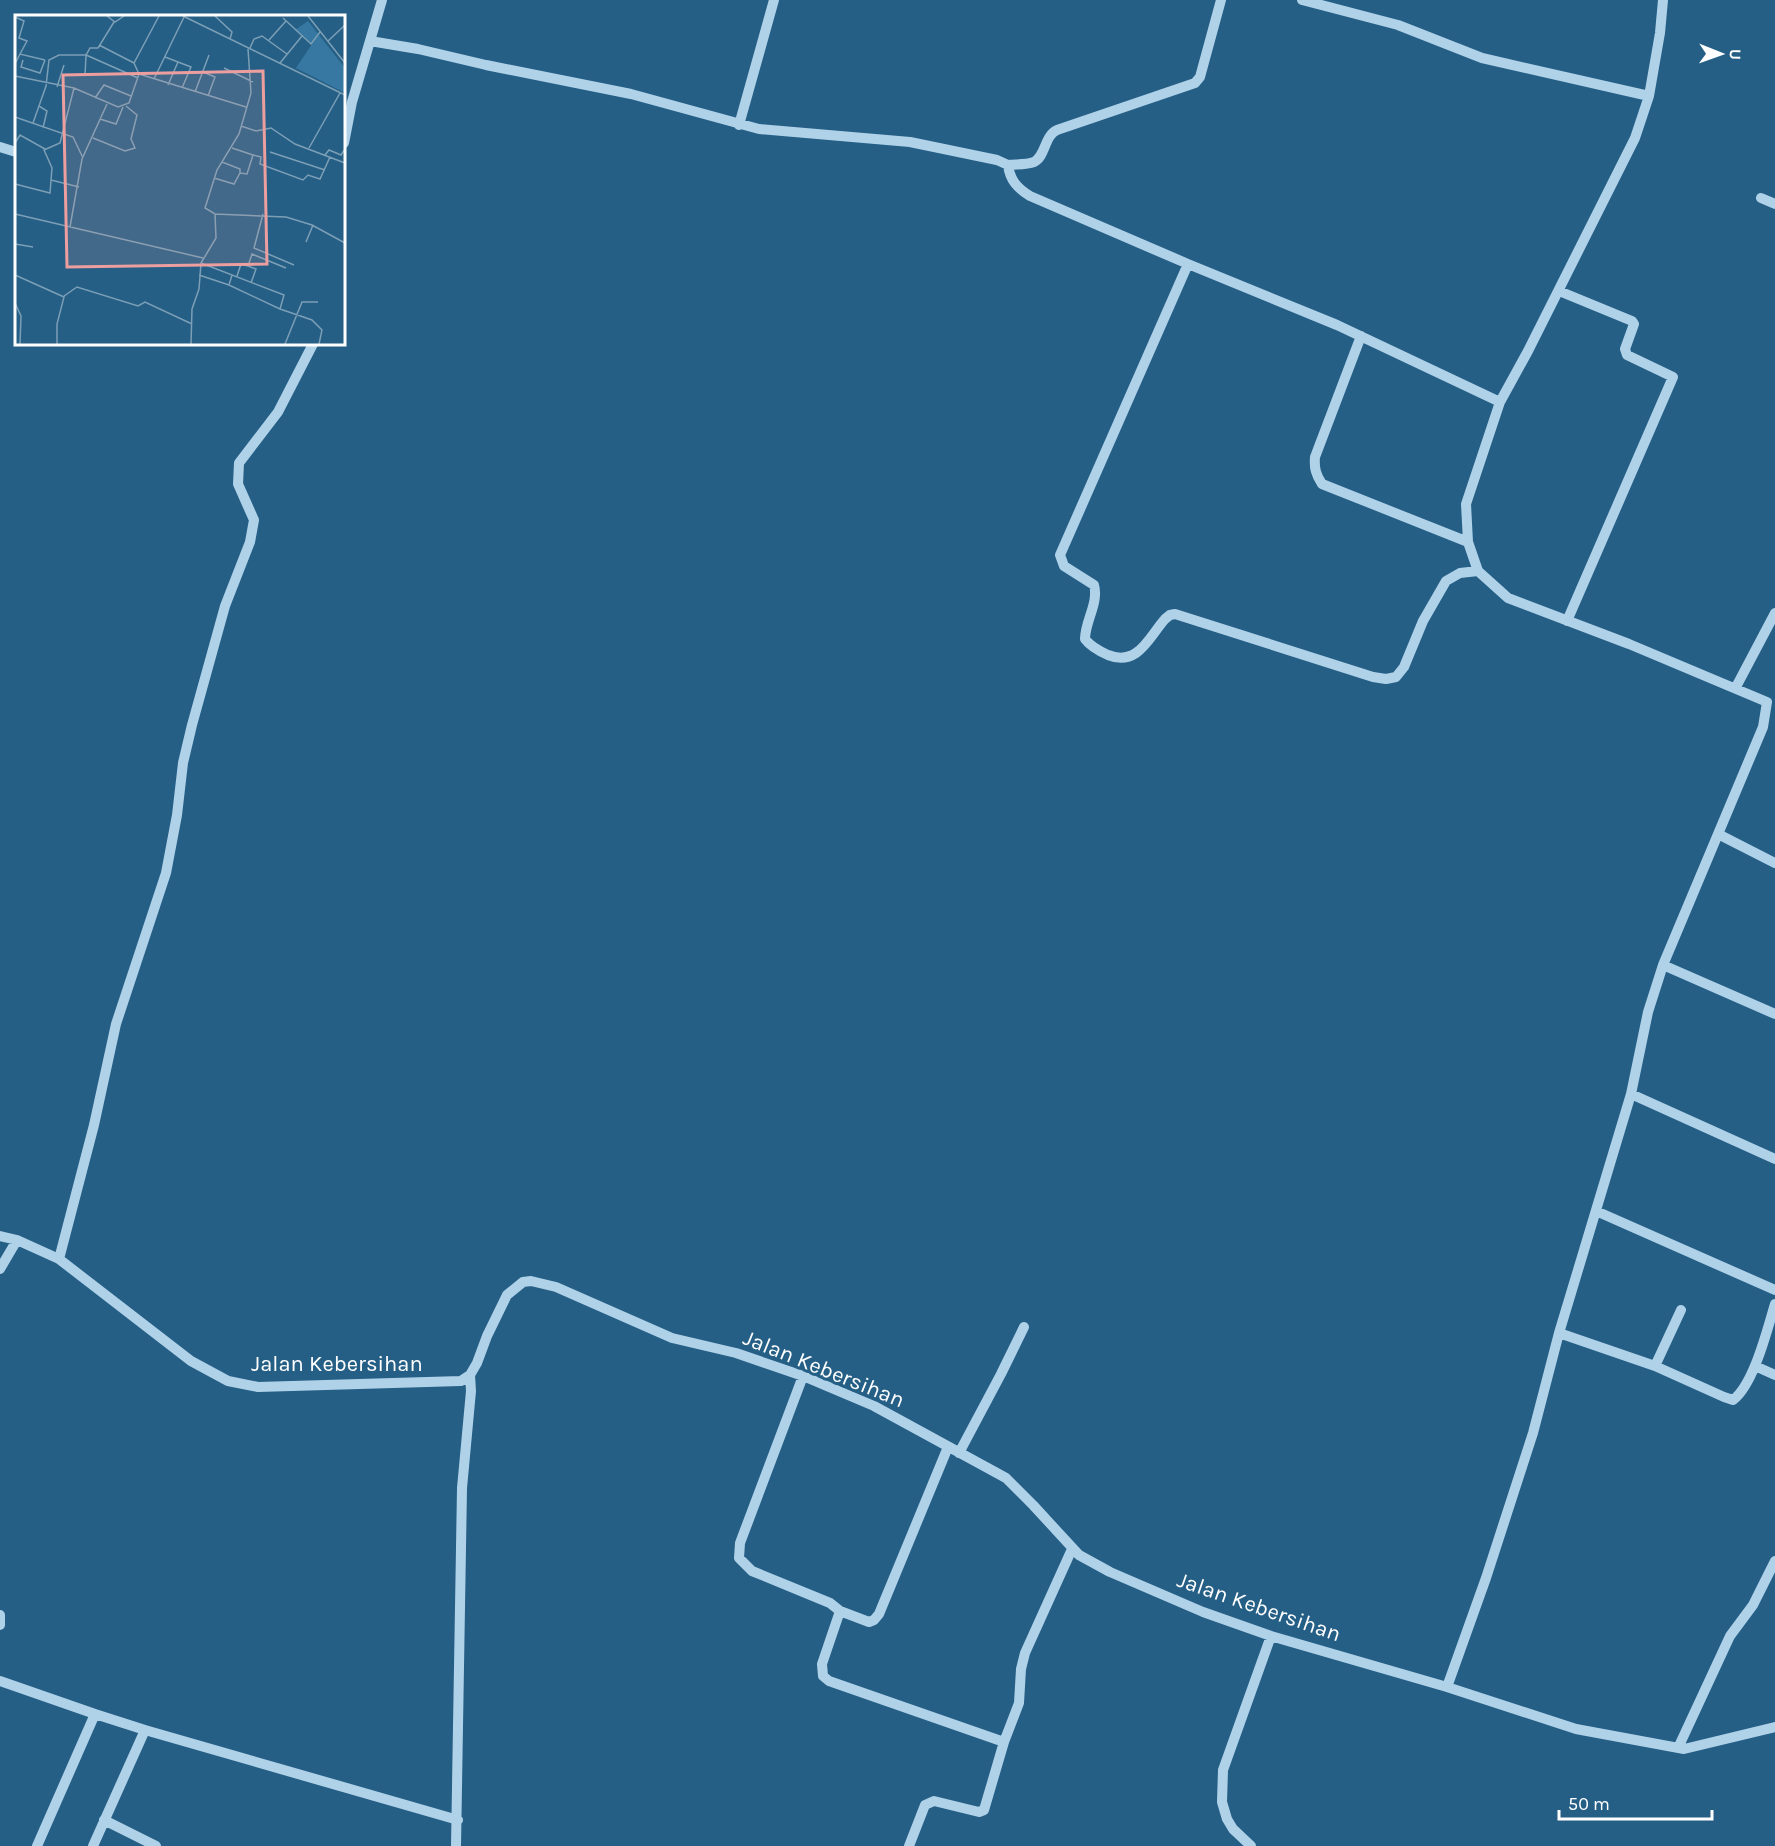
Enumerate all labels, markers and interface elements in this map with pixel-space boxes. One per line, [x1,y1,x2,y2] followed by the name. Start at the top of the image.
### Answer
[15,15,345,345] inset map
[1691,24,1751,84] north arrow
[1726,49,1745,60] text: U
[740,1325,908,1413] street label: Jalan Kebersihan
[251,1351,423,1377] street label: Jalan Kebersihan
[1174,1567,1344,1647] street label: Jalan Kebersihan
[1559,1783,1712,1821] scale bar
[1568,1793,1610,1815] text: 50 m

